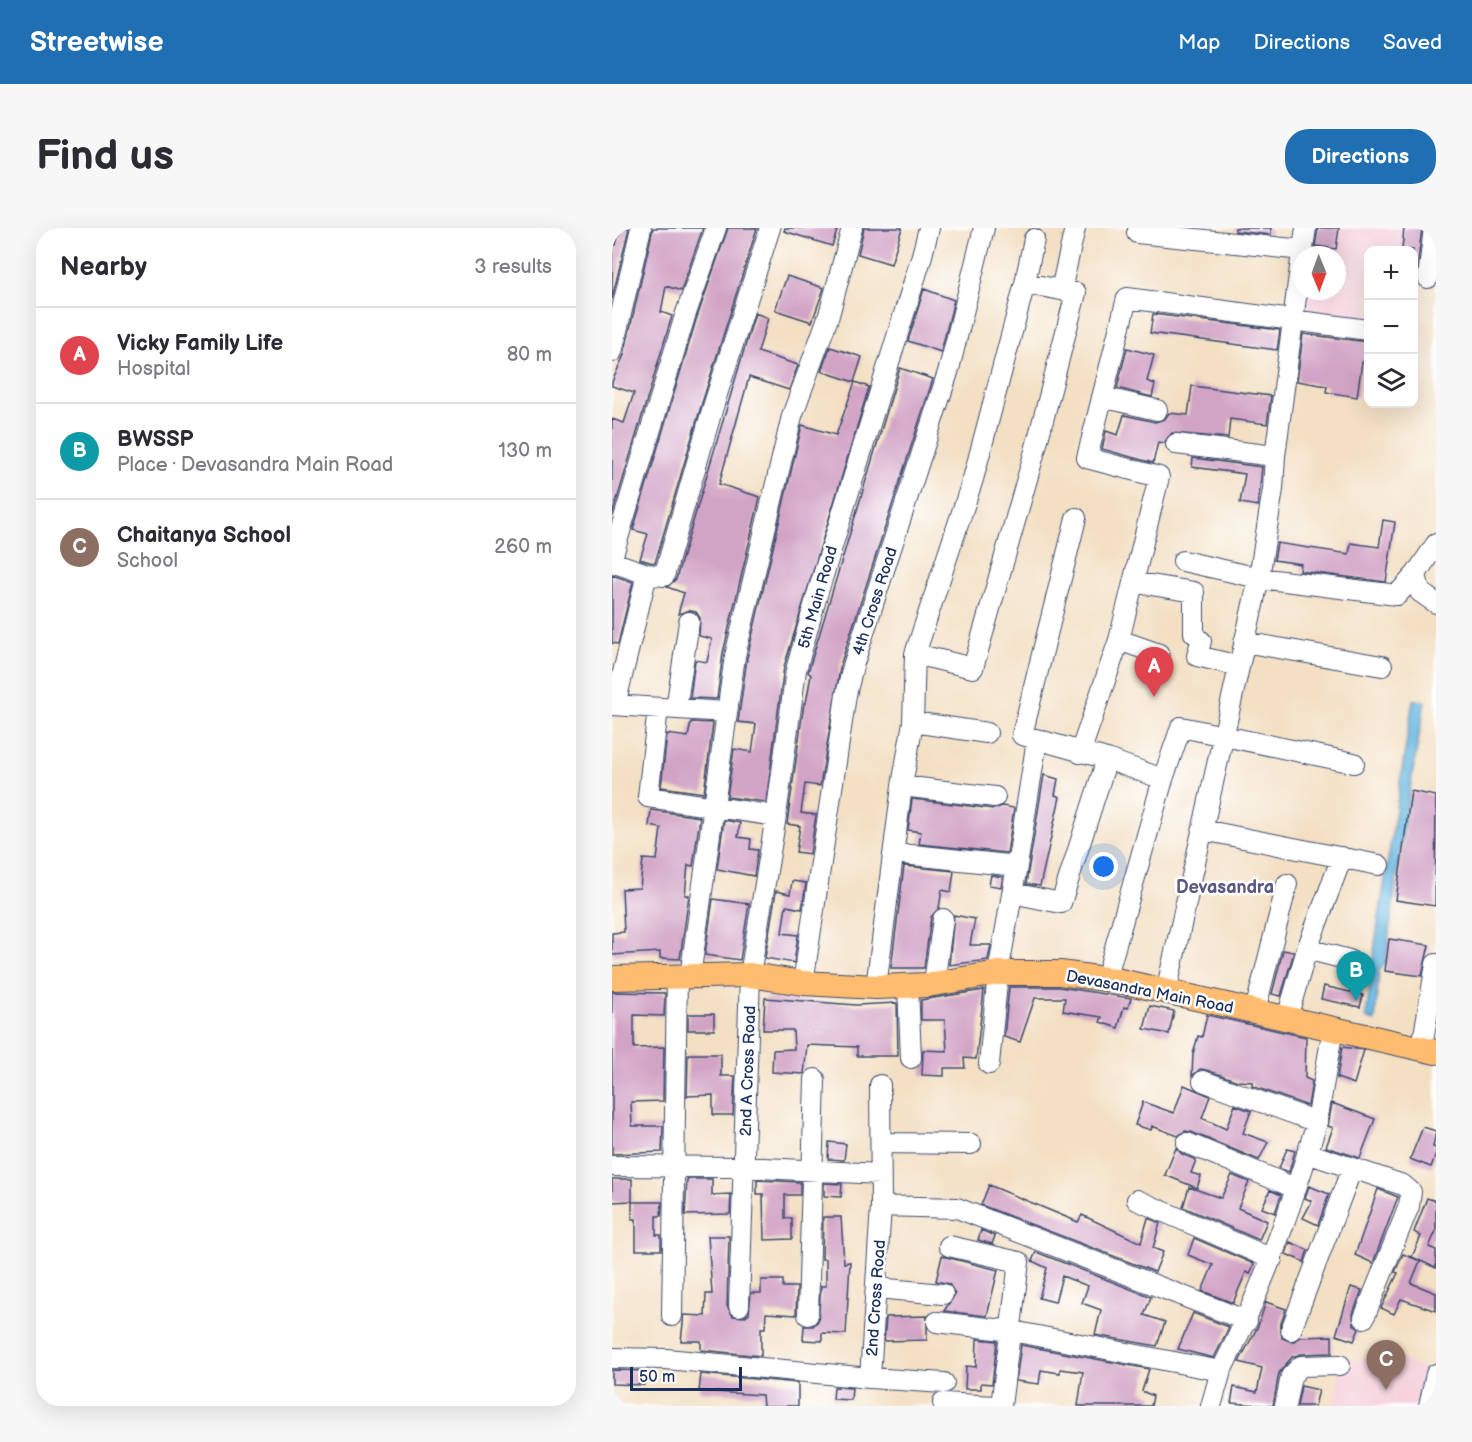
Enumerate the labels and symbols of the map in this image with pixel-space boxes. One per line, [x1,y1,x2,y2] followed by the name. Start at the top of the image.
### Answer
[1292,246,1346,300] north arrow
[795,544,842,651] street label: 5th Main Road
[849,545,902,658] street label: 4th Cross Road
[1134,648,1174,697] pin: A
[1089,852,1118,881] your location
[1176,877,1274,898] district label: Devasandra
[1336,952,1376,1001] pin: B
[1064,967,1235,1018] street label: Devasandra Main Road
[737,1005,760,1137] street label: 2nd A Cross Road
[863,1239,890,1357] street label: 2nd Cross Road
[1366,1340,1406,1390] pin: C
[630,1364,742,1392] scale bar

